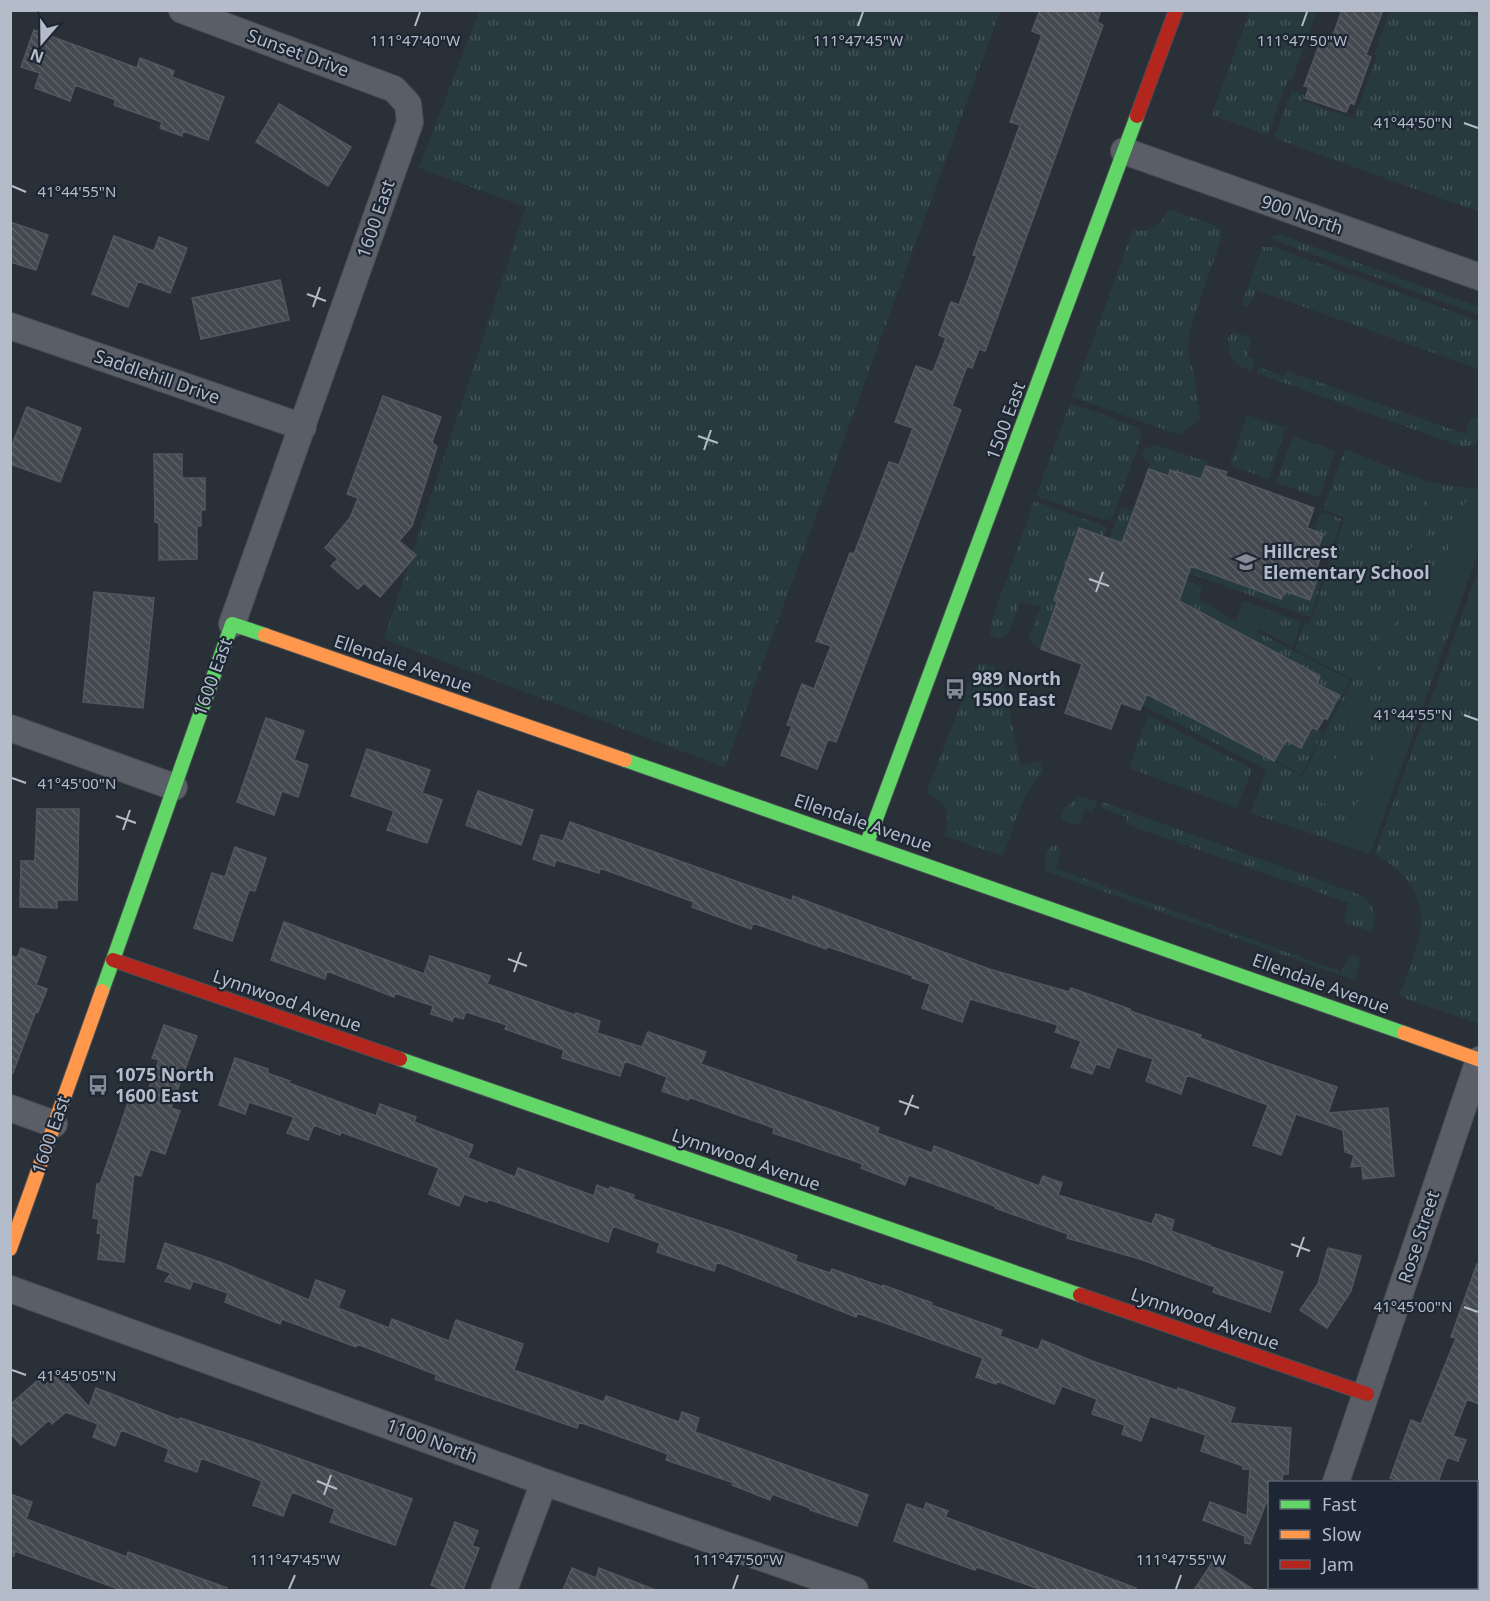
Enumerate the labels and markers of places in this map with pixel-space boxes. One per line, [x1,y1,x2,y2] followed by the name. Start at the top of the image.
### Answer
[1263,539,1430,584] place label: Hillcrest Elementary School
[1234,550,1258,574] school or university icon: Hillcrest Elementary School
[972,666,1061,711] place label: 989 North 1500 East
[943,677,967,701] bus stop icon: 989 North 1500 East
[115,1062,214,1107] place label: 1075 North 1600 East
[86,1073,110,1097] bus stop icon: 1075 North 1600 East

